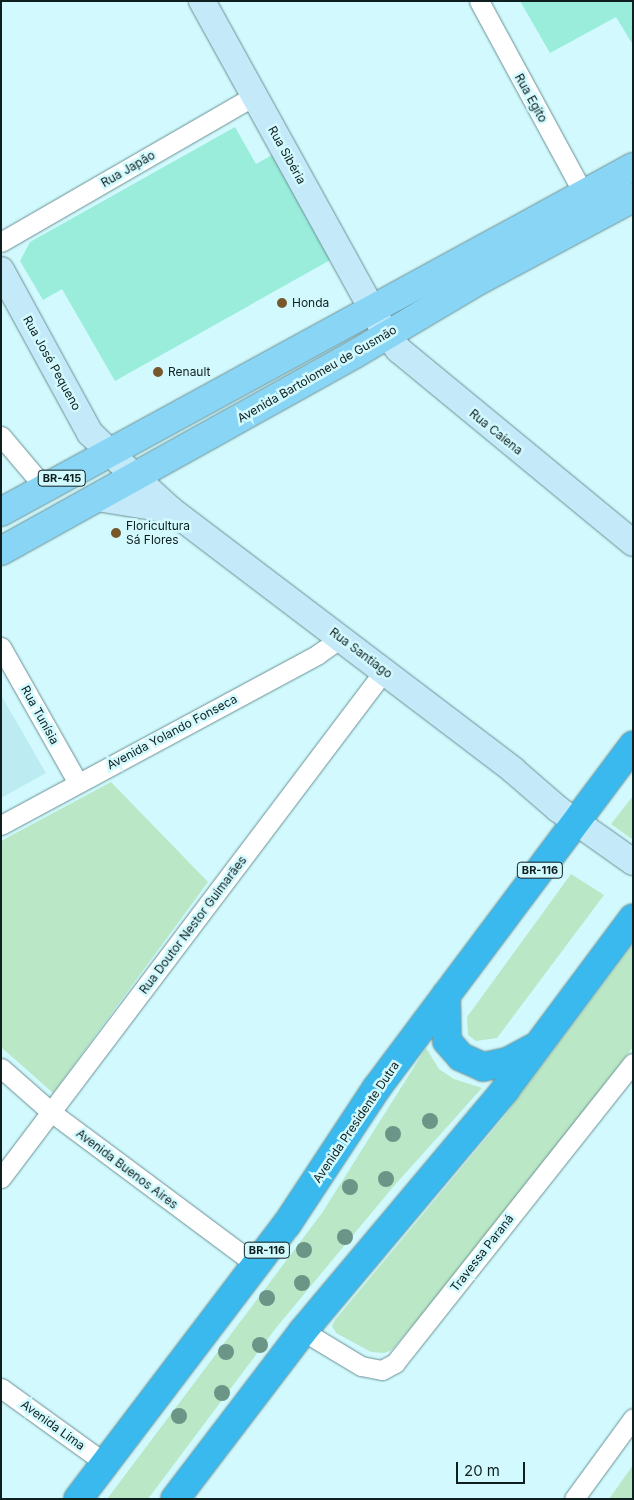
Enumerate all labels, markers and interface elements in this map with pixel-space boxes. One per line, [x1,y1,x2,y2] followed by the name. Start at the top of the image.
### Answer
[512,71,550,125] street label: Rua Egito
[265,123,309,187] street label: Rua Sibéria
[98,148,158,190] street label: Rua Japão
[292,296,329,310] place label: Honda
[276,297,288,309] marker: Honda
[20,313,84,413] street label: Rua José Pequeno
[235,322,399,426] street label: Avenida Bartolomeu de Gusmão
[168,365,210,379] place label: Renault
[152,366,164,378] marker: Renault
[467,406,525,458] street label: Rua Caiena
[37,469,87,486] road number: BR-415
[126,519,190,547] place label: Floricultura Sá Flores
[110,527,122,539] marker: Floricultura Sá Flores
[327,625,395,681] street label: Rua Santiago
[18,683,62,747] street label: Rua Tunísia
[104,692,240,772] street label: Avenida Yolando Fonseca
[136,853,250,997] street label: Rua Doutor Nestor Guimarães
[516,862,564,878] road number: BR-116
[310,1059,402,1185] street label: Avenida Presidente Dutra
[73,1126,181,1212] street label: Avenida Buenos Aires
[447,1212,517,1294] street label: Travessa Paraná
[243,1242,291,1258] road number: BR-116
[18,1397,88,1453] street label: Avenida Lima
[459,1452,528,1484] scale bar
[464,1461,500,1480] text: 20 m

